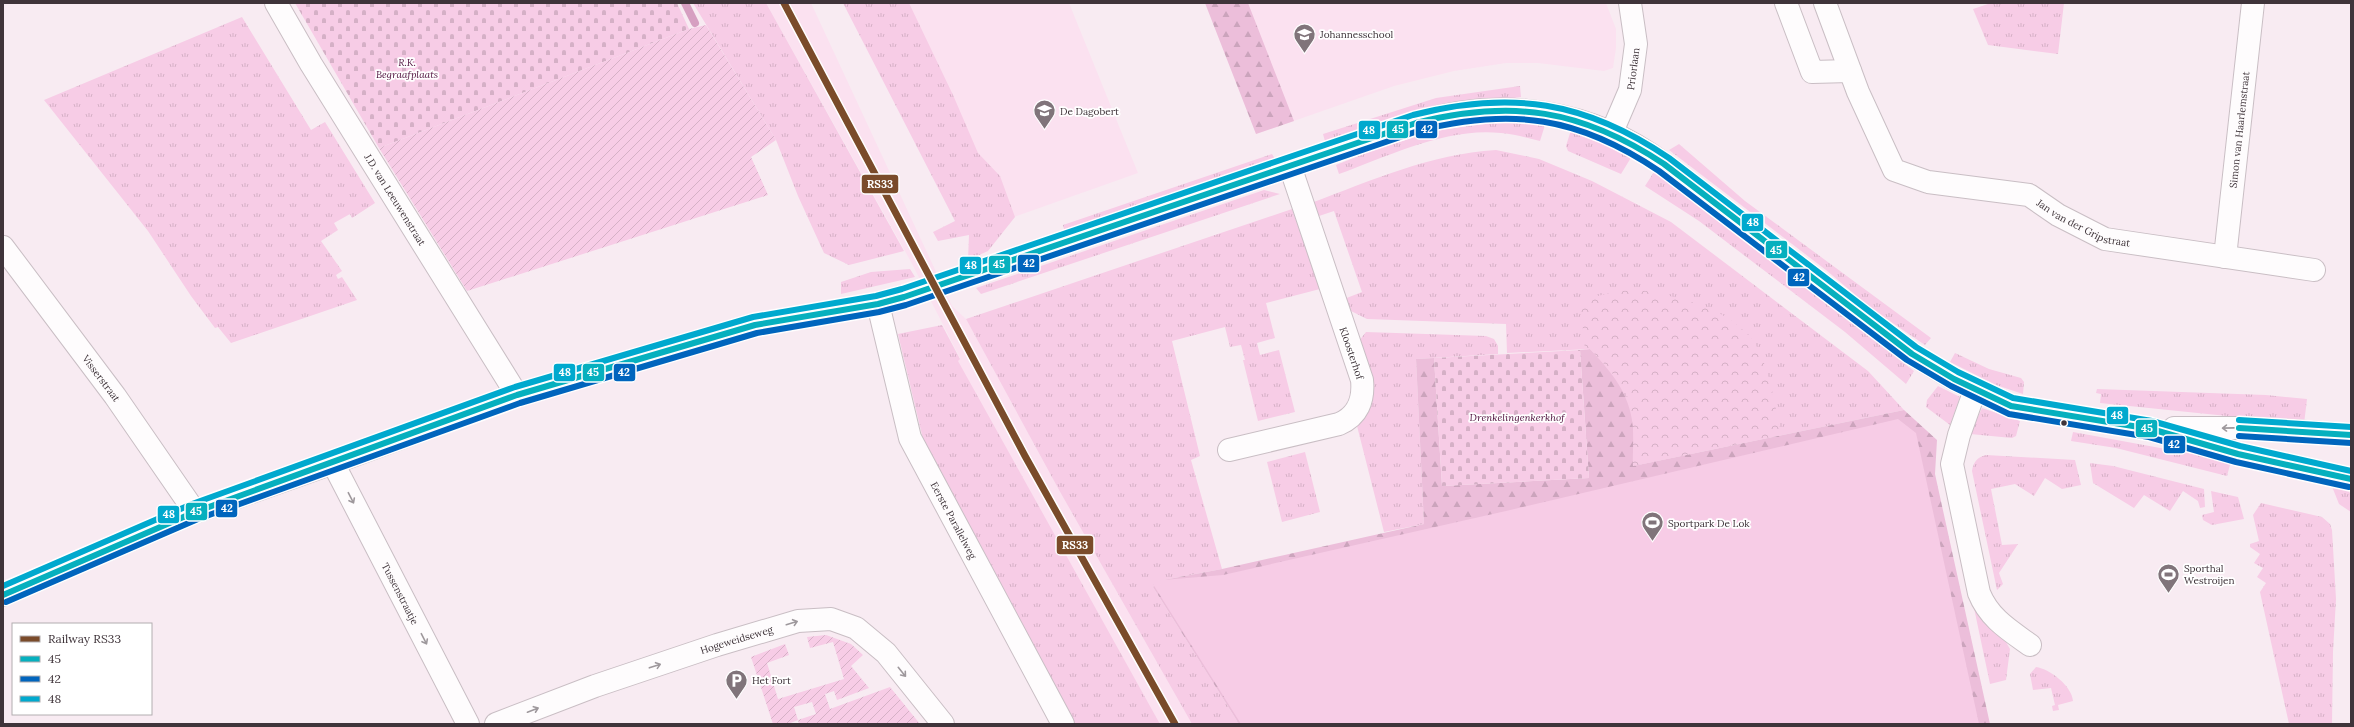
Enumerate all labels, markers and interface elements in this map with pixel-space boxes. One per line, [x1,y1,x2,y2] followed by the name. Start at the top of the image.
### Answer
[1291,21,1317,54] school or university icon: Johannesschool
[1319,28,1394,41] place label: Johannesschool
[1624,47,1642,91] street label: Priorlaan
[376,56,438,81] park label: R.K. Begraafplaats
[2227,71,2252,189] street label: Simon van Haarlemstraat
[1031,98,1057,131] school or university icon: De Dagobert
[1060,105,1119,118] place label: De Dagobert
[1358,120,1381,140] line badge: 48
[1386,120,1409,139] line badge: 45
[1415,120,1438,139] line badge: 42
[1392,122,1404,136] text: 45
[1421,122,1433,136] text: 42
[1363,123,1375,137] text: 48
[361,151,429,248] street label: J.D. van Leeuwenstraat
[861,174,899,194] line badge: RS33
[867,177,893,191] text: RS33
[2033,196,2131,250] street label: Jan van der Gripstraat
[1741,213,1764,232] line badge: 48
[1747,215,1759,229] text: 48
[1765,240,1788,259] line badge: 45
[1770,243,1782,257] text: 45
[1017,254,1040,273] line badge: 42
[988,255,1011,274] line badge: 45
[959,256,982,275] line badge: 48
[1023,256,1035,270] text: 42
[993,257,1005,271] text: 45
[965,258,977,272] text: 48
[1787,268,1810,287] line badge: 42
[1793,270,1805,284] text: 42
[1336,325,1367,382] street label: Kloosterhof
[79,352,123,404] street label: Visserstraat
[553,363,576,382] line badge: 48
[582,363,605,382] line badge: 45
[613,363,636,382] line badge: 42
[559,365,571,379] text: 48
[587,365,599,379] text: 45
[618,365,630,379] text: 42
[2106,406,2129,425] line badge: 48
[2111,408,2123,422] text: 48
[1470,411,1565,424] park label: Drenkelingenkerkhof
[2059,418,2069,428] unlabelled marker
[2135,419,2158,438] line badge: 45
[2141,421,2153,435] text: 45
[2222,424,2235,432] one-way arrow
[2163,435,2186,454] line badge: 42
[2168,437,2180,451] text: 42
[928,480,980,562] street label: Eerste Parallelweg
[348,492,355,504] one-way arrow
[215,499,238,518] line badge: 42
[221,501,233,515] text: 42
[185,502,208,521] line badge: 45
[190,504,202,518] text: 45
[157,505,180,524] line badge: 48
[163,507,175,521] text: 48
[1639,510,1665,543] sports icon: Sportpark De Lok
[1668,517,1750,530] place label: Sportpark De Lok
[1056,535,1094,555] line badge: RS33
[1062,538,1088,552] text: RS33
[379,561,422,627] street label: Tussenstraatje
[2155,561,2181,594] sports icon: Sporthal Westroijen
[2184,562,2235,587] place label: Sporthal Westroijen
[786,619,799,626] one-way arrow
[12,623,152,715] legend
[699,623,775,657] street label: Hogeweidseweg
[48,631,121,646] text: Railway RS33
[420,632,428,644] one-way arrow
[48,651,61,666] text: 45
[648,662,661,669] one-way arrow
[723,667,749,700] parking icon: Het Fort
[897,667,906,678] one-way arrow
[48,671,61,686] text: 42
[752,674,791,687] place label: Het Fort
[48,691,62,706] text: 48
[526,706,538,714] one-way arrow

